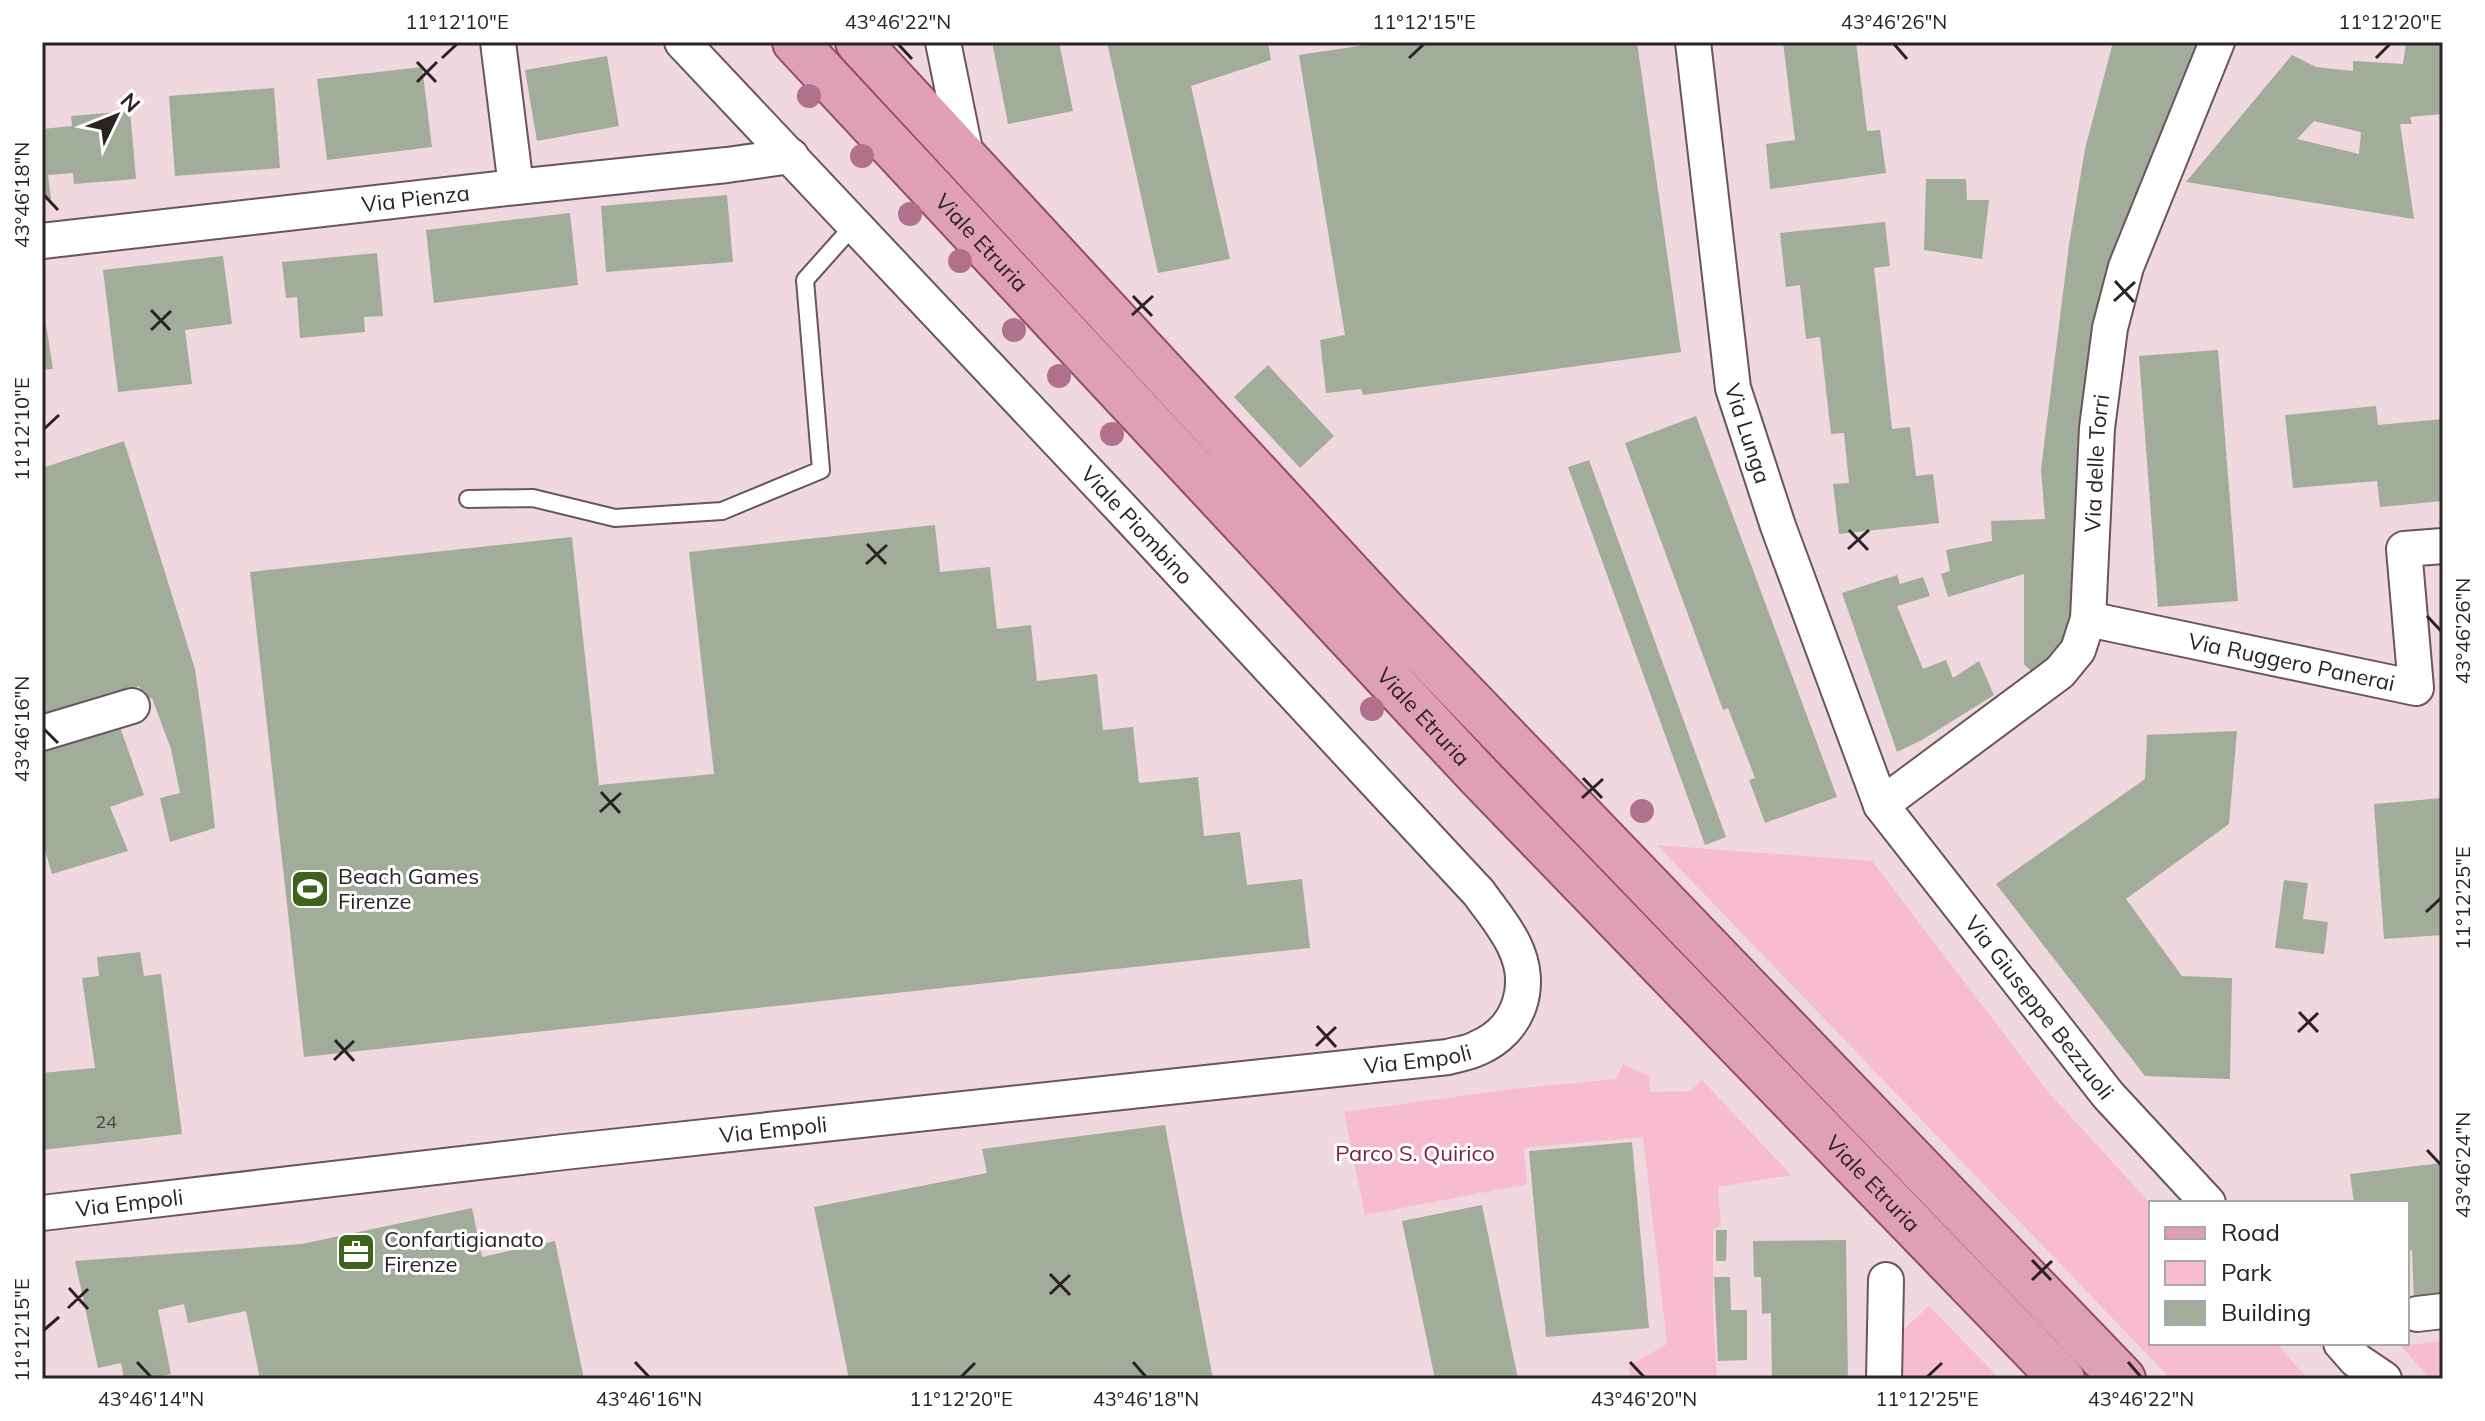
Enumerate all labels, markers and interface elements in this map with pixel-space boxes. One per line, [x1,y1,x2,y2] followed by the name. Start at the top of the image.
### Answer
[405,9,509,34] text: 11°12'10"E
[845,9,951,34] text: 43°46'22"N
[1372,9,1476,34] text: 11°12'15"E
[1841,9,1947,34] text: 43°46'26"N
[2338,9,2442,34] text: 11°12'20"E
[76,76,156,156] north arrow
[115,87,147,118] text: N
[9,142,34,248] text: 43°46'18"N
[360,178,471,218] street label: Via Pienza
[929,187,1034,298] street label: Viale Etruria
[9,377,34,481] text: 11°12'10"E
[1718,380,1777,487] street label: Via Lunga
[2078,393,2115,533] street label: Via delle Torri
[1075,460,1199,590] street label: Viale Piombino
[2450,578,2475,684] text: 43°46'26"N
[2186,626,2397,697] street label: Via Ruggero Panerai
[1371,661,1476,772] street label: Viale Etruria
[9,676,34,782] text: 43°46'16"N
[2450,846,2475,950] text: 11°12'25"E
[338,862,479,915] place label: Beach Games Firenze
[289,868,331,910] sports icon: Beach Games Firenze
[1959,910,2120,1105] street label: Via Giuseppe Bezzuoli
[1362,1038,1475,1080] street label: Via Empoli
[95,1110,117,1133] house number: 24
[718,1110,828,1149] street label: Via Empoli
[2450,1112,2475,1218] text: 43°46'24"N
[1820,1129,1926,1238] street label: Viale Etruria
[1335,1139,1495,1167] park label: Parco S. Quirico
[74,1183,185,1223] street label: Via Empoli
[2149,1201,2409,1345] legend
[2221,1217,2280,1247] text: Road
[384,1225,544,1278] place label: Confartigianato Firenze
[335,1231,377,1273] office icon: Confartigianato Firenze
[2221,1257,2272,1287] text: Park
[9,1278,34,1382] text: 11°12'15"E
[2221,1297,2311,1327] text: Building
[98,1386,204,1411] text: 43°46'14"N
[596,1386,702,1411] text: 43°46'16"N
[909,1386,1013,1411] text: 11°12'20"E
[1093,1386,1199,1411] text: 43°46'18"N
[1591,1386,1697,1411] text: 43°46'20"N
[1875,1386,1979,1411] text: 11°12'25"E
[2088,1386,2194,1411] text: 43°46'22"N

